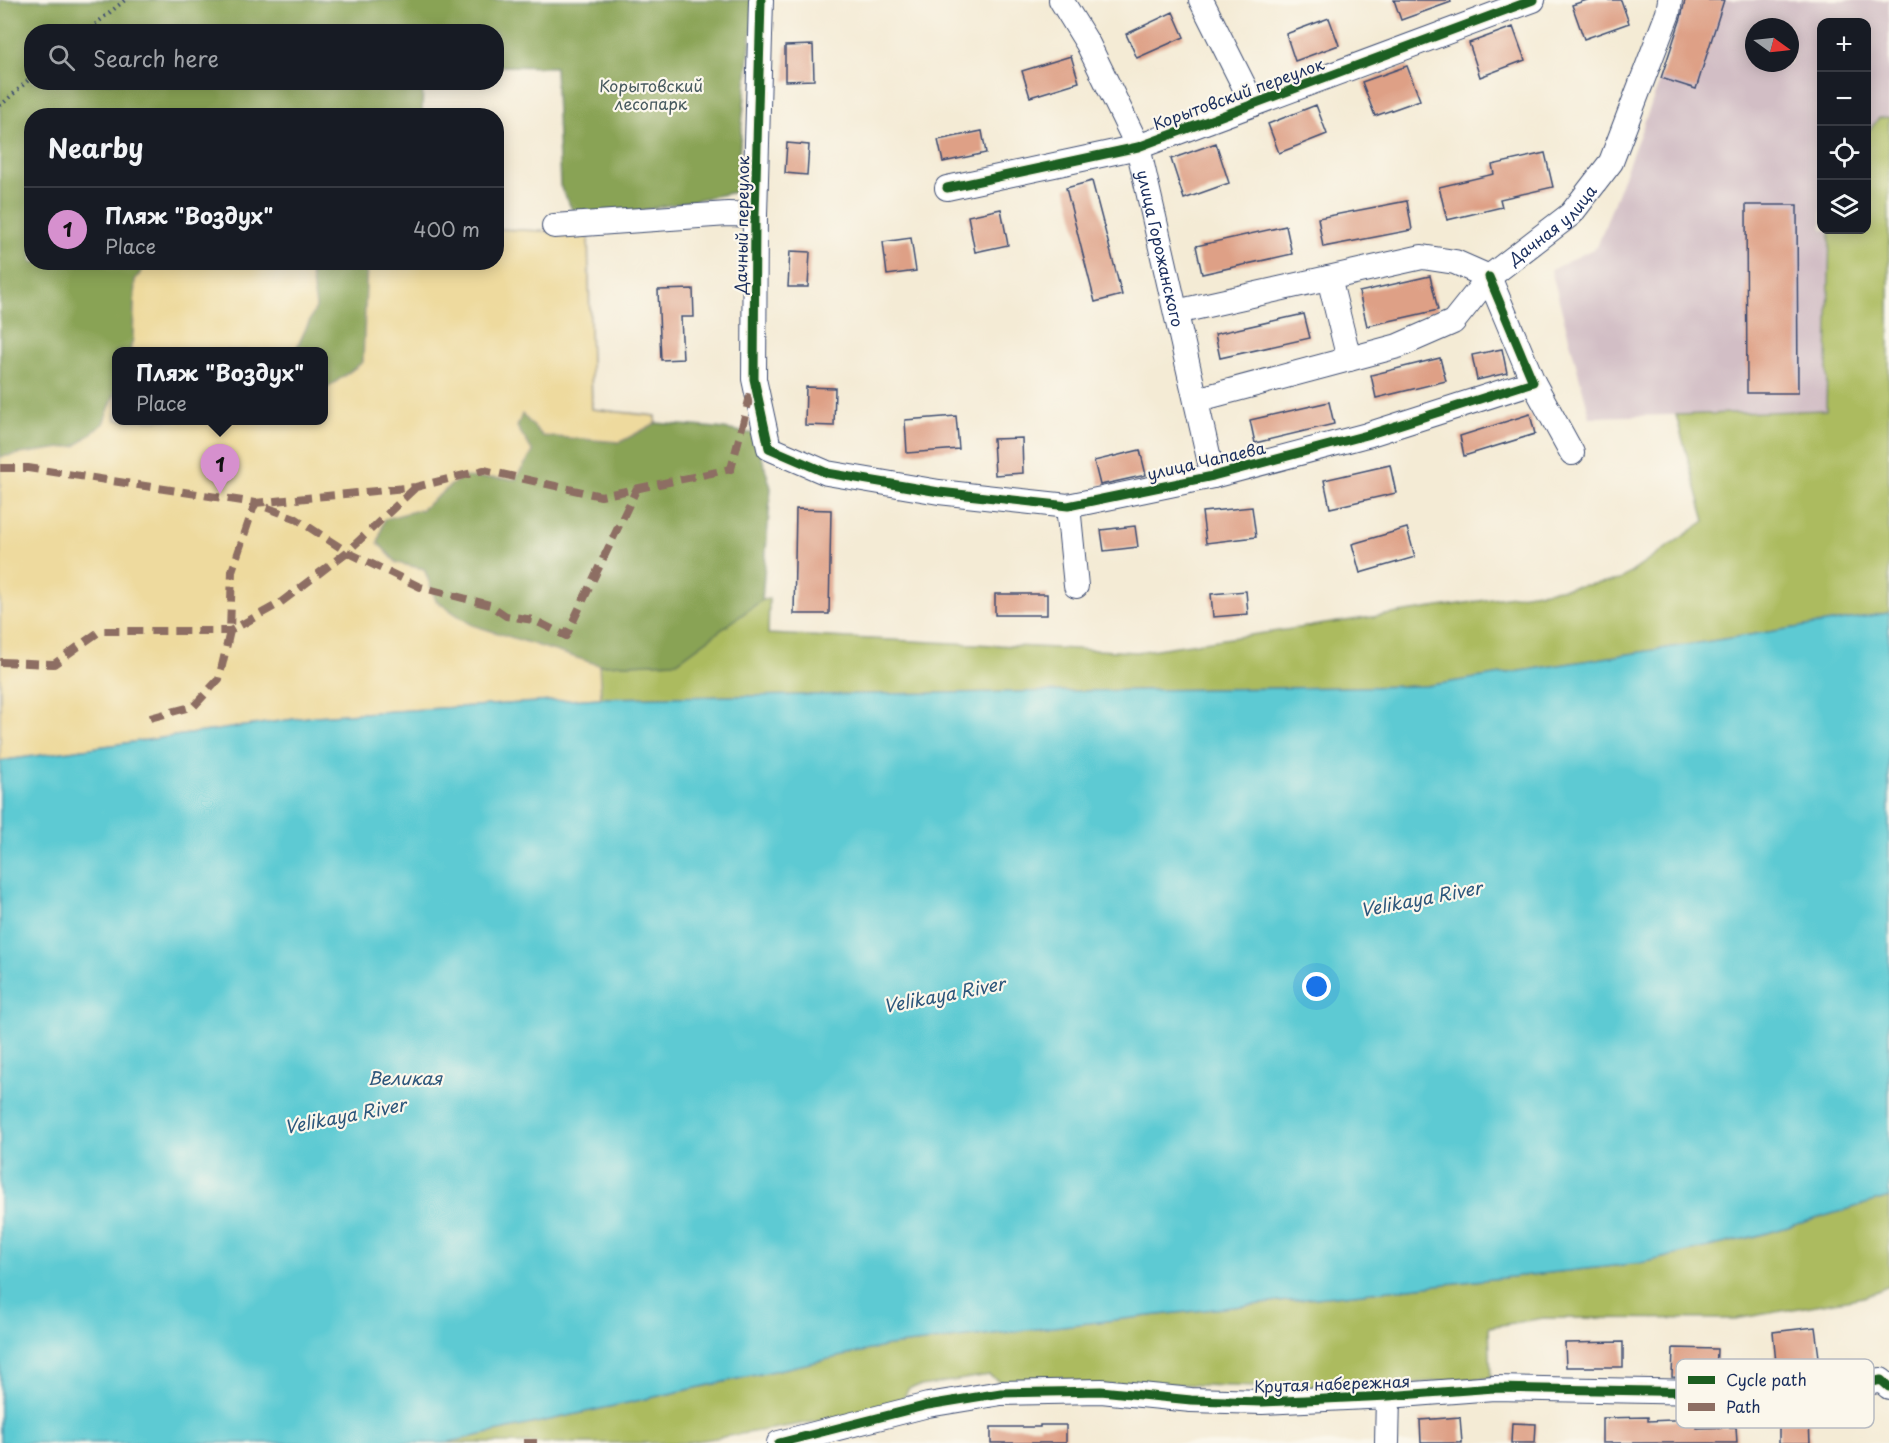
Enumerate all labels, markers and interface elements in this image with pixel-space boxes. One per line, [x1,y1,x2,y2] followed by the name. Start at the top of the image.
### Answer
[1745,18,1799,72] north arrow
[1817,18,1871,234] map controls
[1817,18,1871,72] button: +
[24,24,504,90] search box
[45,41,78,74] icon: search
[93,41,219,74] text: Search here
[1149,51,1327,135] street label: Корытовский переулок
[1817,72,1871,126] button: −
[599,73,703,115] park label: Корытовский лесопарк
[1817,126,1871,180] button: locate
[48,128,143,167] text: Nearby
[728,155,754,295] street label: Дачный переулок
[1132,167,1191,329] street label: улица Горожанского
[1502,179,1602,271] street label: Дачная улица
[1817,180,1871,234] button: layers
[105,198,273,231] text: Пляж "Воздух"
[63,214,72,244] text: 1
[413,214,480,244] text: 400 m
[105,231,156,261] text: Place
[112,347,328,425] popup
[136,355,304,388] text: Пляж "Воздух"
[136,388,187,418] text: Place
[1145,435,1268,485] street label: улица Чапаева
[200,444,240,494] pin: 1
[1358,872,1487,923] water label: Velikaya River
[881,968,1010,1019] water label: Velikaya River
[1302,972,1331,1001] your location
[368,1064,444,1091] water label: Великая
[282,1089,411,1140] water label: Velikaya River
[1676,1359,1874,1428] legend
[1726,1367,1807,1391] text: Cycle path
[1253,1368,1411,1398] street label: Крутая набережная
[1726,1394,1761,1418] text: Path

